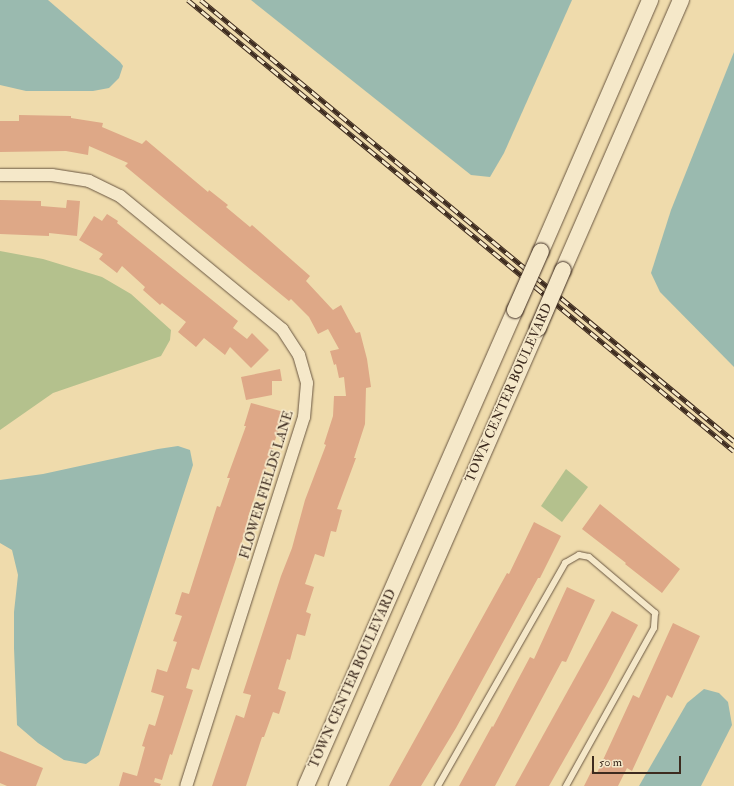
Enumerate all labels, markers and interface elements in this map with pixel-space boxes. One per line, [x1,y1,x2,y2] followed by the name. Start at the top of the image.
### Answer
[462,301,556,485] street label: TOWN CENTER BOULEVARD
[237,409,297,561] street label: FLOWER FIELDS LANE
[306,587,400,771] street label: TOWN CENTER BOULEVARD
[594,748,683,774] scale bar
[599,755,622,770] text: 50 m

